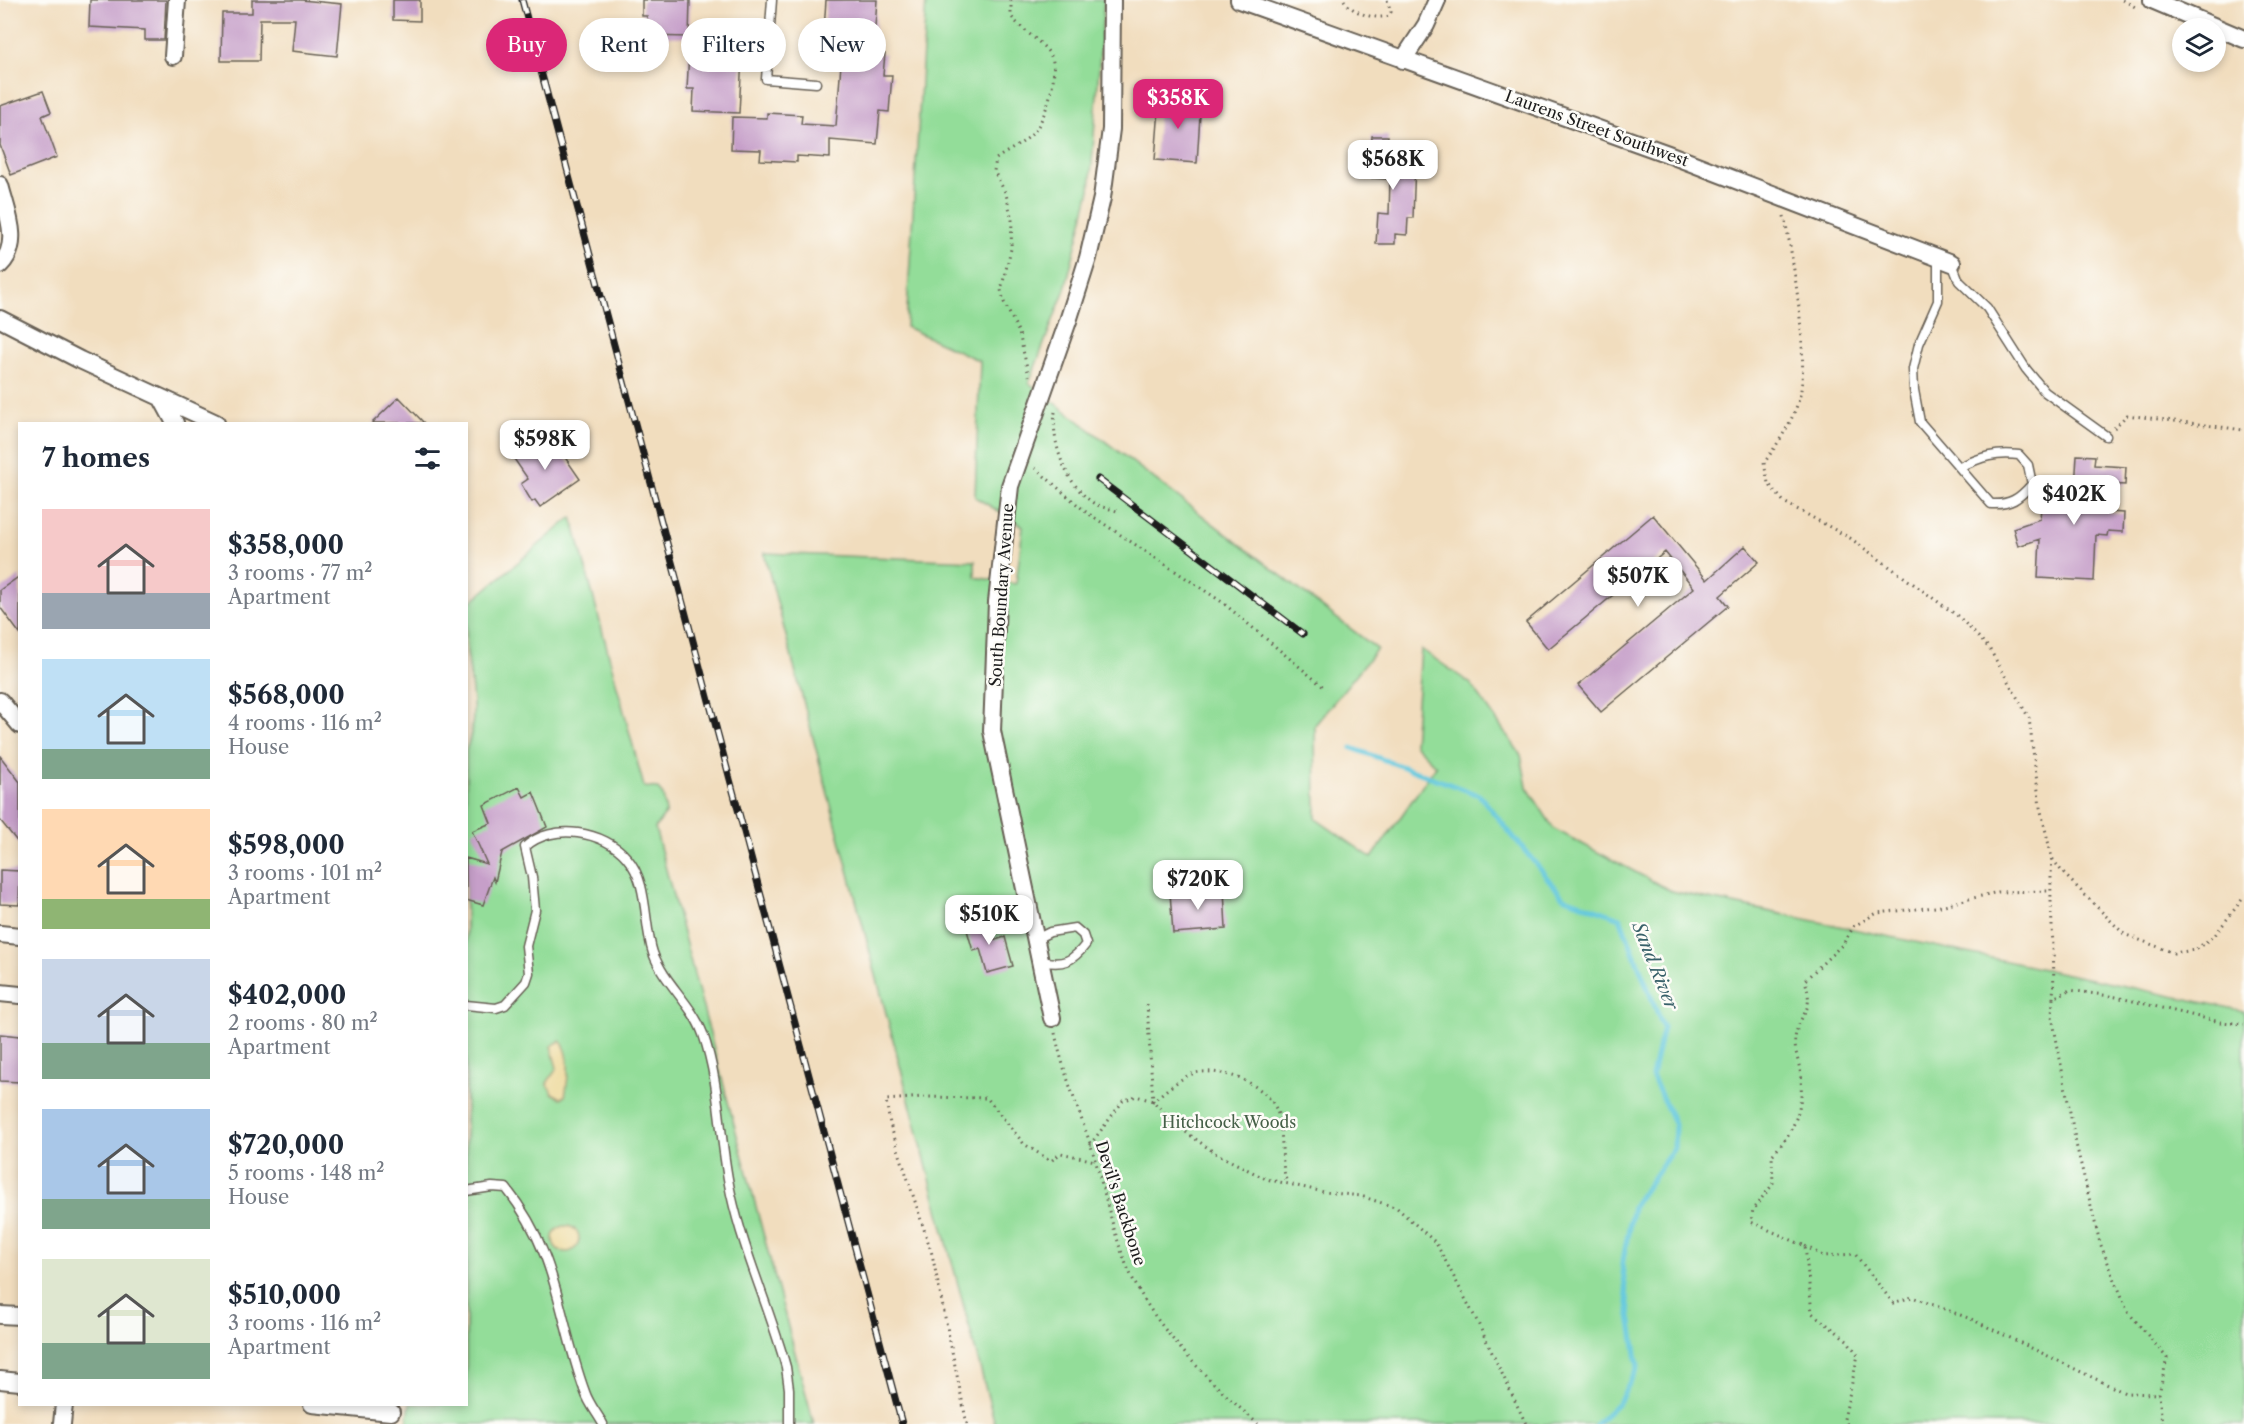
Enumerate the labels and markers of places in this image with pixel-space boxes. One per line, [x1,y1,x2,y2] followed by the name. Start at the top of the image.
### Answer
[1136,79,1220,130] pin: $358K
[1351,140,1435,191] pin: $568K
[503,420,587,471] pin: $598K
[2032,475,2116,526] pin: $402K
[1596,557,1680,608] pin: $507K
[1156,860,1240,911] pin: $720K
[947,895,1031,946] pin: $510K

